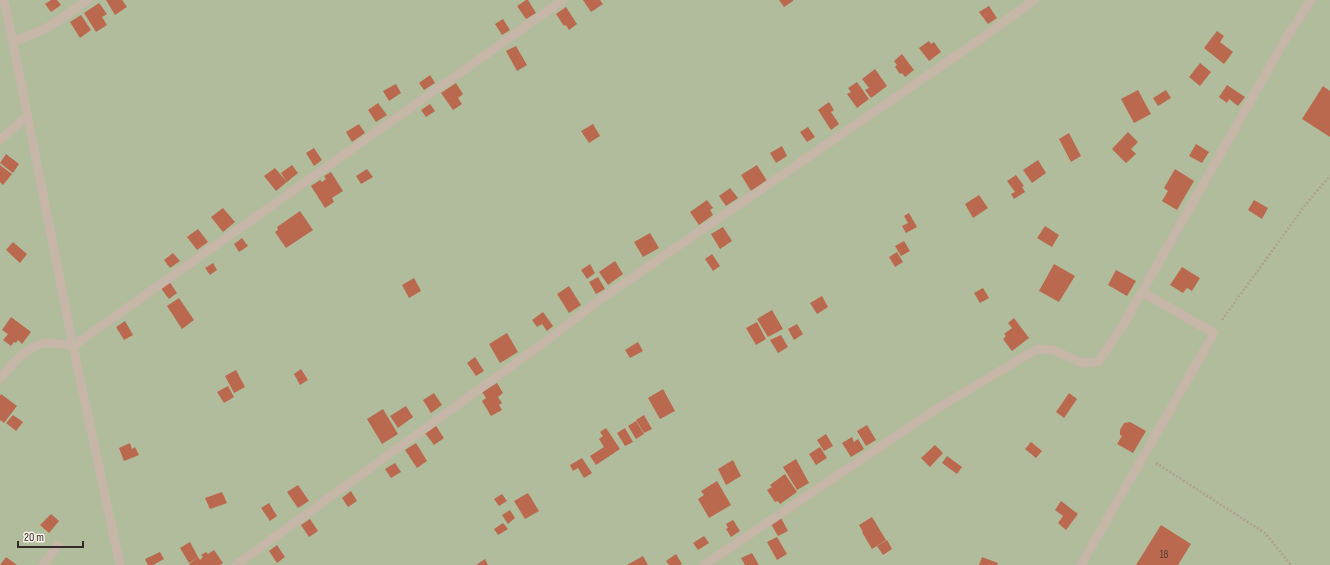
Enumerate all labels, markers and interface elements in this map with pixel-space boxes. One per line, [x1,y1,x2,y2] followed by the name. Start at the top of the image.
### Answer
[18,523,83,549] scale bar
[24,530,44,545] text: 20 m
[1160,548,1169,561] house number: 18

